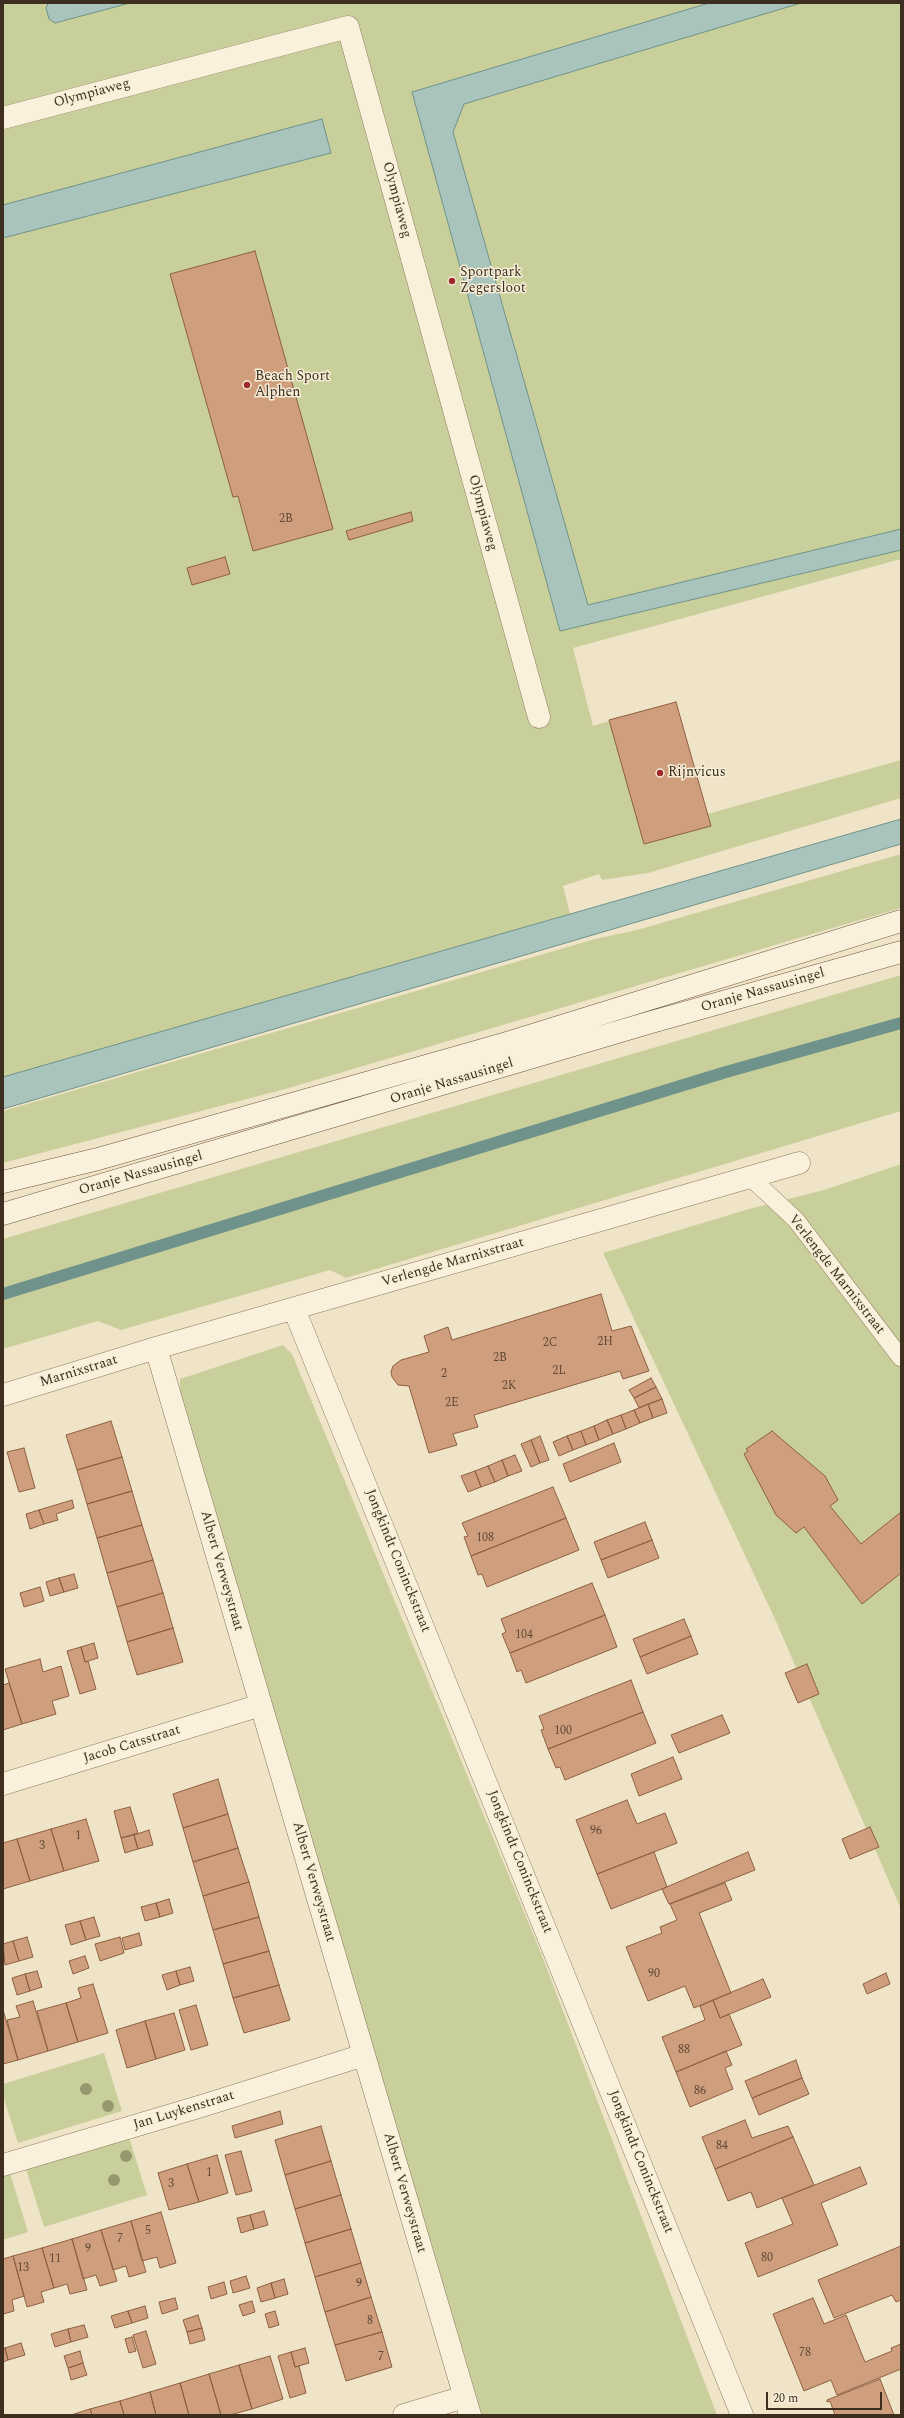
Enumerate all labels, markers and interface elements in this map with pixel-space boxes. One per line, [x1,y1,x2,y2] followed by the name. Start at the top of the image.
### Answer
[52,76,132,112] street label: Olympiaweg
[378,160,414,240] street label: Olympiaweg
[460,265,526,298] place label: Sportpark Zegersloot
[447,276,457,286] marker: Sportpark Zegersloot
[255,369,330,402] place label: Beach Sport Alphen
[242,380,252,390] marker: Beach Sport Alphen
[464,473,500,553] street label: Olympiaweg
[279,513,293,527] house number: 2B
[668,765,726,781] place label: Rijnvicus
[655,768,665,778] marker: Rijnvicus
[699,965,827,1017] street label: Oranje Nassausingel
[388,1055,516,1109] street label: Oranje Nassausingel
[77,1148,205,1200] street label: Oranje Nassausingel
[784,1212,888,1338] street label: Verlengde Marnixstraat
[380,1235,526,1291] street label: Verlengde Marnixstraat
[597,1336,613,1350] house number: 2H
[543,1337,557,1351] house number: 2C
[38,1352,120,1392] street label: Marnixstraat
[493,1352,507,1366] house number: 2B
[552,1365,566,1379] house number: 2L
[441,1368,447,1382] house number: 2
[502,1380,516,1394] house number: 2K
[445,1397,459,1411] house number: 2E
[361,1487,433,1635] street label: Jongkindt Coninckstraat
[196,1509,246,1633] street label: Albert Verweystraat
[476,1532,494,1546] house number: 108
[515,1629,533,1643] house number: 104
[81,1722,183,1768] street label: Jacob Catsstraat
[554,1725,572,1739] house number: 100
[483,1788,555,1936] street label: Jongkindt Coninckstraat
[288,1820,338,1944] street label: Albert Verweystraat
[590,1825,602,1839] house number: 96
[75,1830,81,1844] house number: 1
[39,1840,45,1854] house number: 3
[648,1968,660,1982] house number: 90
[678,2044,690,2058] house number: 88
[694,2085,706,2099] house number: 86
[131,2088,237,2134] street label: Jan Luykenstraat
[604,2088,676,2236] street label: Jongkindt Coninckstraat
[379,2131,429,2255] street label: Albert Verweystraat
[716,2140,728,2154] house number: 84
[206,2167,212,2181] house number: 1
[168,2178,174,2192] house number: 3
[145,2225,151,2239] house number: 5
[117,2233,123,2247] house number: 7
[85,2243,91,2257] house number: 9
[761,2252,773,2266] house number: 80
[49,2253,61,2267] house number: 11
[17,2262,29,2276] house number: 13
[356,2278,362,2292] house number: 9
[367,2315,373,2329] house number: 8
[799,2347,811,2361] house number: 78
[378,2351,384,2365] house number: 7
[768,2384,884,2410] scale bar
[773,2389,798,2408] text: 20 m

